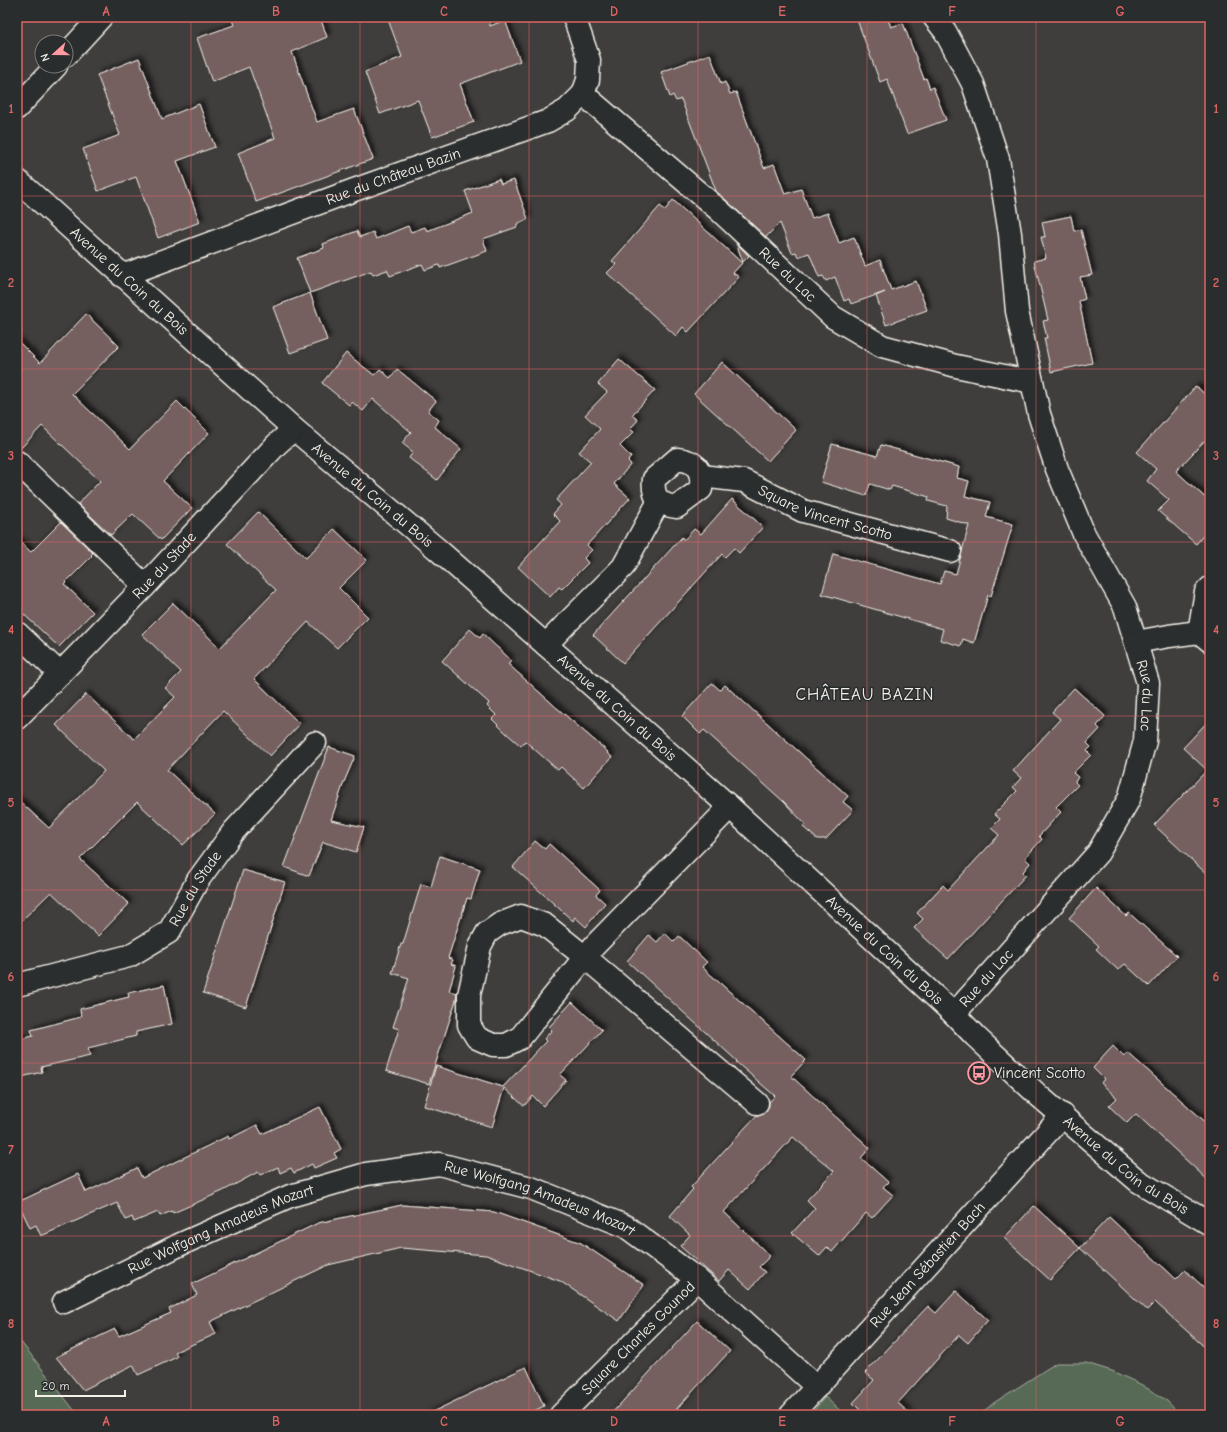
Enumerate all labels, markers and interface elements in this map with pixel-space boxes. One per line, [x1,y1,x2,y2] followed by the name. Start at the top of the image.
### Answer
[102,4,110,19] text: A
[272,4,280,19] text: B
[440,4,448,19] text: C
[610,4,618,19] text: D
[778,4,786,19] text: E
[948,4,956,19] text: F
[1115,4,1125,19] text: G
[34,34,74,74] north arrow
[38,52,52,63] text: N
[8,101,14,116] text: 1
[1213,101,1219,116] text: 1
[323,144,463,209] street label: Rue du Château Bazin
[66,223,192,339] street label: Avenue du Coin du Bois
[755,243,820,306] street label: Rue du Lac
[8,275,14,290] text: 2
[1213,275,1219,290] text: 2
[308,439,437,551] street label: Avenue du Coin du Bois
[8,448,14,463] text: 3
[1213,448,1219,463] text: 3
[755,481,894,544] street label: Square Vincent Scotto
[128,528,200,603] street label: Rue du Stade
[8,622,14,637] text: 4
[1213,622,1219,637] text: 4
[554,650,680,765] street label: Avenue du Coin du Bois
[1132,658,1157,732] street label: Rue du Lac
[796,683,934,704] district label: CHÂTEAU BAZIN
[8,795,15,810] text: 5
[1213,795,1220,810] text: 5
[165,847,225,929] street label: Rue du Stade
[822,891,947,1008] street label: Avenue du Coin du Bois
[955,945,1017,1011] street label: Rue du Lac
[8,969,15,984] text: 6
[1213,969,1220,984] text: 6
[966,1060,992,1086] bus stop icon: Vincent Scotto
[994,1064,1086,1082] place label: Vincent Scotto
[1060,1112,1192,1218] street label: Avenue du Coin du Bois
[8,1142,14,1157] text: 7
[1213,1142,1219,1157] text: 7
[442,1157,639,1240] street label: Rue Wolfgang Amadeus Mozart
[125,1181,316,1278] street label: Rue Wolfgang Amadeus Mozart
[866,1198,989,1331] street label: Rue Jean Sébastien Bach
[578,1277,699,1398] street label: Square Charles Gounod
[8,1316,14,1331] text: 8
[1213,1316,1219,1331] text: 8
[36,1372,125,1398] scale bar
[42,1379,70,1393] text: 20 m
[102,1414,110,1429] text: A
[272,1414,280,1429] text: B
[440,1414,448,1429] text: C
[610,1414,618,1429] text: D
[778,1414,786,1429] text: E
[948,1414,956,1429] text: F
[1115,1414,1125,1429] text: G

